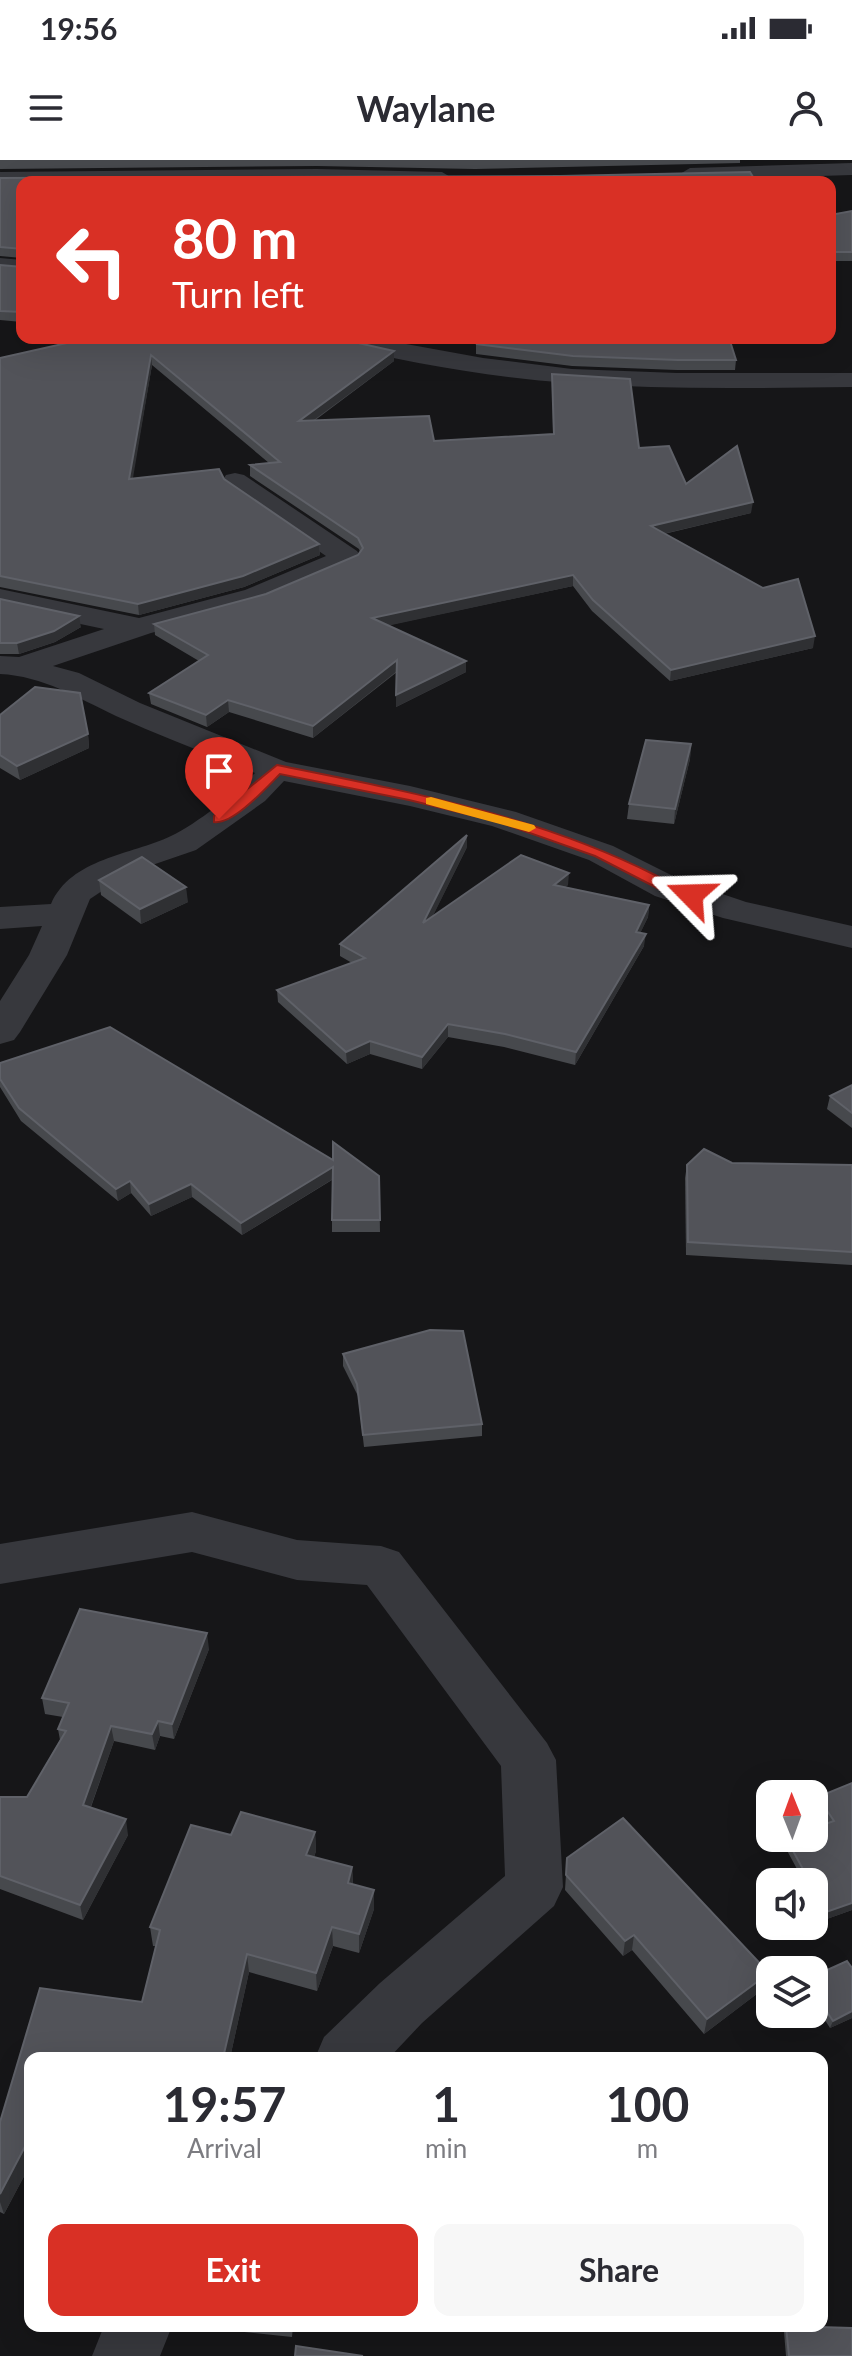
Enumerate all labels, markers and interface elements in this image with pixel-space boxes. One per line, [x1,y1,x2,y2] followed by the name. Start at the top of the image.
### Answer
[40,10,117,46] text: 19:56
[24,86,68,130] icon: menu
[356,86,496,130] text: Waylane
[784,86,828,130] icon: person
[172,204,297,271] text: 80 m
[40,208,144,312] icon: left
[172,272,304,316] text: Turn left
[185,737,253,819] pin
[197,749,241,793] icon: arrive
[649,853,733,937] position arrow
[756,1780,828,1852] north arrow
[756,1780,828,2028] map controls
[756,1868,828,1940] button: sound
[756,1956,828,2028] button: layers
[163,2075,286,2132] text: 19:57
[432,2075,460,2132] text: 1
[606,2075,689,2132] text: 100
[187,2132,262,2164] text: Arrival
[425,2132,467,2164] text: min
[637,2132,658,2164] text: m
[48,2224,418,2316] button: Exit
[434,2224,804,2316] button: Share

